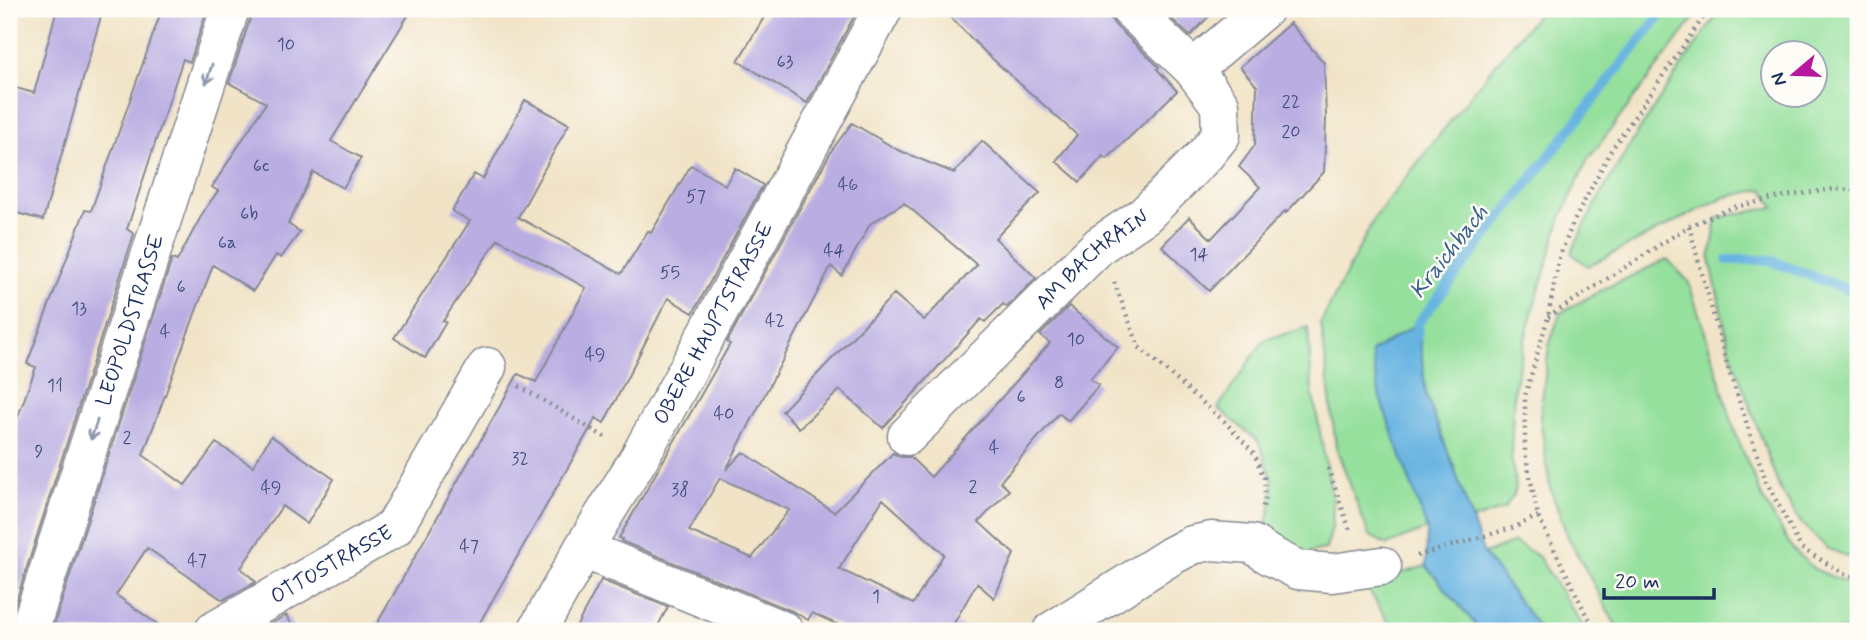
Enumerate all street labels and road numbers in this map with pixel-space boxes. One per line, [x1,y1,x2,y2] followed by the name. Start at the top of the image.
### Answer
[1030,203,1155,316] street label: AM BACHRAIN
[647,217,780,430] street label: OBERE HAUPTSTRASSE
[90,231,171,410] street label: LEOPOLDSTRASSE
[266,519,398,611] street label: OTTOSTRASSE

